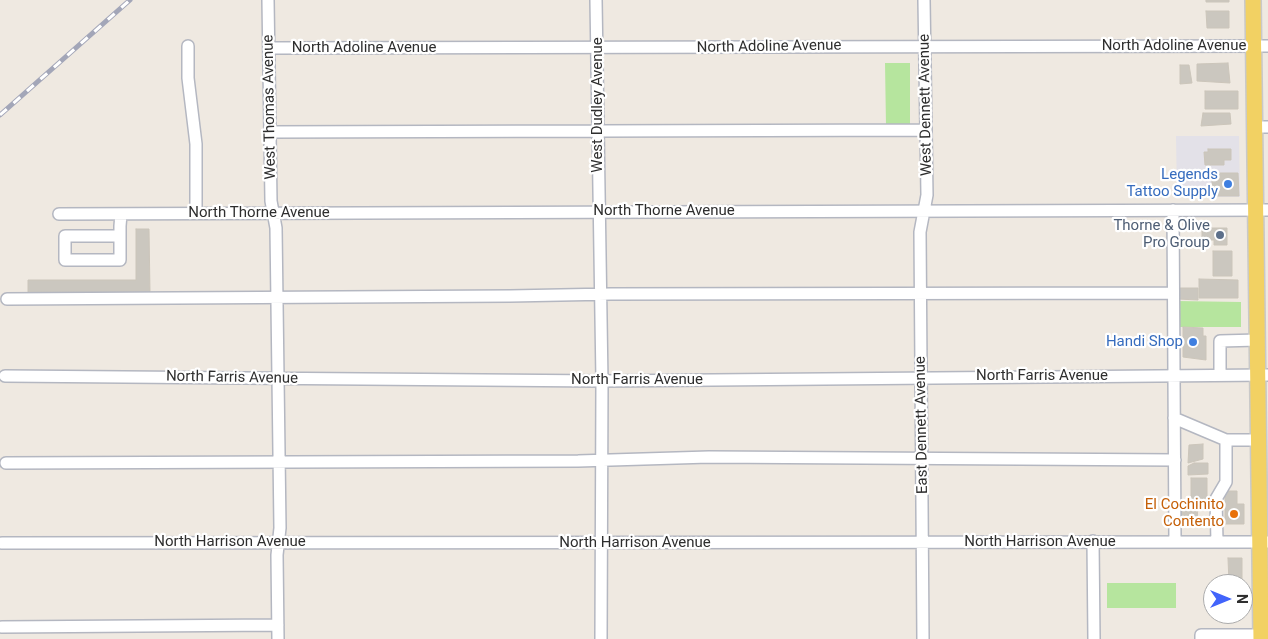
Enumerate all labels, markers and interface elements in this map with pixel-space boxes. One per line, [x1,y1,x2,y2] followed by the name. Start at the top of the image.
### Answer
[260,34,280,180] street label: West Thomas Avenue
[916,34,936,176] street label: West Dennett Avenue
[589,37,607,173] street label: West Dudley Avenue
[697,37,841,57] street label: North Adoline Avenue
[1102,37,1246,55] street label: North Adoline Avenue
[292,39,436,57] street label: North Adoline Avenue
[1126,166,1218,201] place label: Legends Tattoo Supply
[1222,178,1234,190] marker: Legends Tattoo Supply
[593,202,735,220] street label: North Thorne Avenue
[188,204,330,222] street label: North Thorne Avenue
[1113,217,1210,252] place label: Thorne & Olive Pro Group
[1214,229,1226,241] marker: Thorne & Olive Pro Group
[1106,333,1183,351] place label: Handi Shop
[1187,336,1199,348] marker: Handi Shop
[912,356,932,494] street label: East Dennett Avenue
[976,367,1108,385] street label: North Farris Avenue
[166,368,298,388] street label: North Farris Avenue
[571,371,703,389] street label: North Farris Avenue
[1145,496,1224,531] place label: El Cochinito Contento
[1228,508,1240,520] marker: El Cochinito Contento
[154,533,306,551] street label: North Harrison Avenue
[964,533,1116,551] street label: North Harrison Avenue
[559,534,711,552] street label: North Harrison Avenue
[1203,574,1253,624] north arrow
[1234,594,1250,604] text: N

